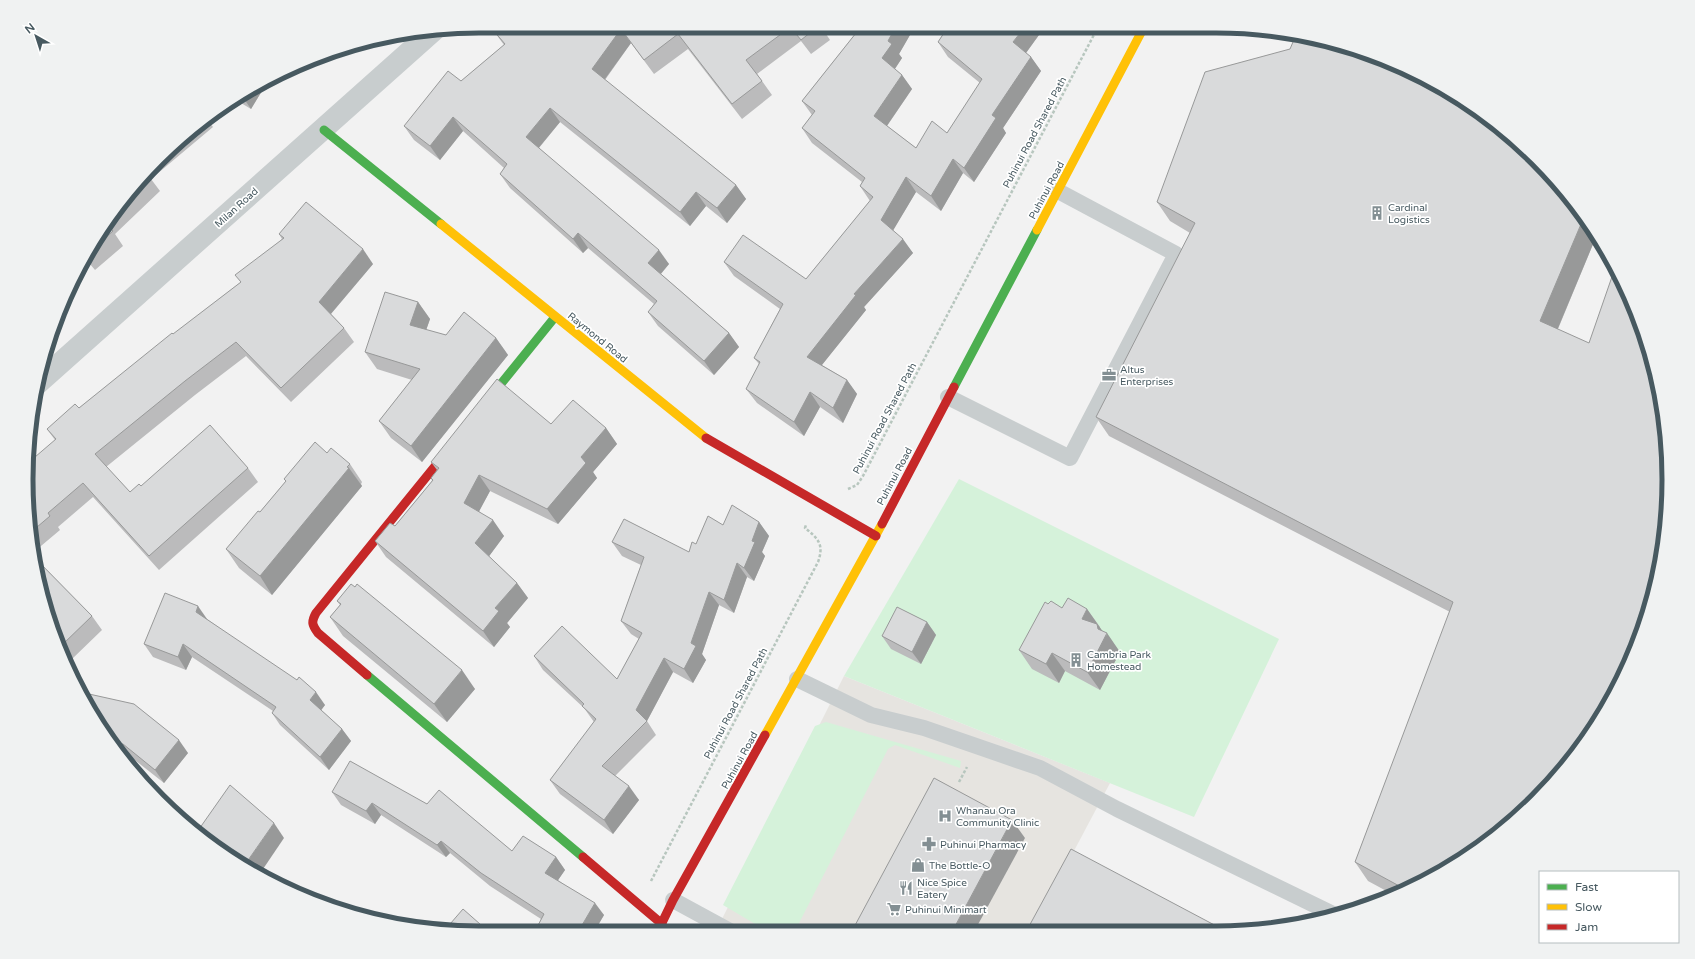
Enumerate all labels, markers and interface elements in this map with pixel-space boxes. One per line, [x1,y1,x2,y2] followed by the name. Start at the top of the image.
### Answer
[16,16,56,56] north arrow
[22,21,38,36] text: N
[1000,74,1068,190] street label: Puhinui Road Shared Path
[1026,159,1066,221] street label: Puhinui Road
[213,185,261,230] street label: Milan Road
[1388,202,1430,226] place label: Cardinal Logistics
[1369,205,1385,221] building icon: Cardinal Logistics
[565,310,630,366] street label: Raymond Road
[850,360,918,476] street label: Puhinui Road Shared Path
[1120,364,1174,388] place label: Altus Enterprises
[1101,367,1117,383] office icon: Altus Enterprises
[874,445,914,507] street label: Puhinui Road
[701,645,769,761] street label: Puhinui Road Shared Path
[1087,649,1152,673] place label: Cambria Park Homestead
[1068,652,1084,668] building icon: Cambria Park Homestead
[718,729,760,791] street label: Puhinui Road
[956,805,1039,829] place label: Whanau Ora Community Clinic
[937,808,953,824] hospital icon: Whanau Ora Community Clinic
[921,836,937,852] pharmacy icon: Puhinui Pharmacy
[940,839,1027,851] place label: Puhinui Pharmacy
[910,857,926,873] shop icon: The Bottle-O
[929,860,990,872] place label: The Bottle-O
[1539,871,1679,943] legend
[917,877,967,901] place label: Nice Spice Eatery
[898,880,914,896] restaurant icon: Nice Spice Eatery
[1575,880,1599,894] text: Fast
[1575,900,1602,914] text: Slow
[886,901,902,917] supermarket icon: Puhinui Minimart
[905,904,987,916] place label: Puhinui Minimart
[1575,920,1598,934] text: Jam

